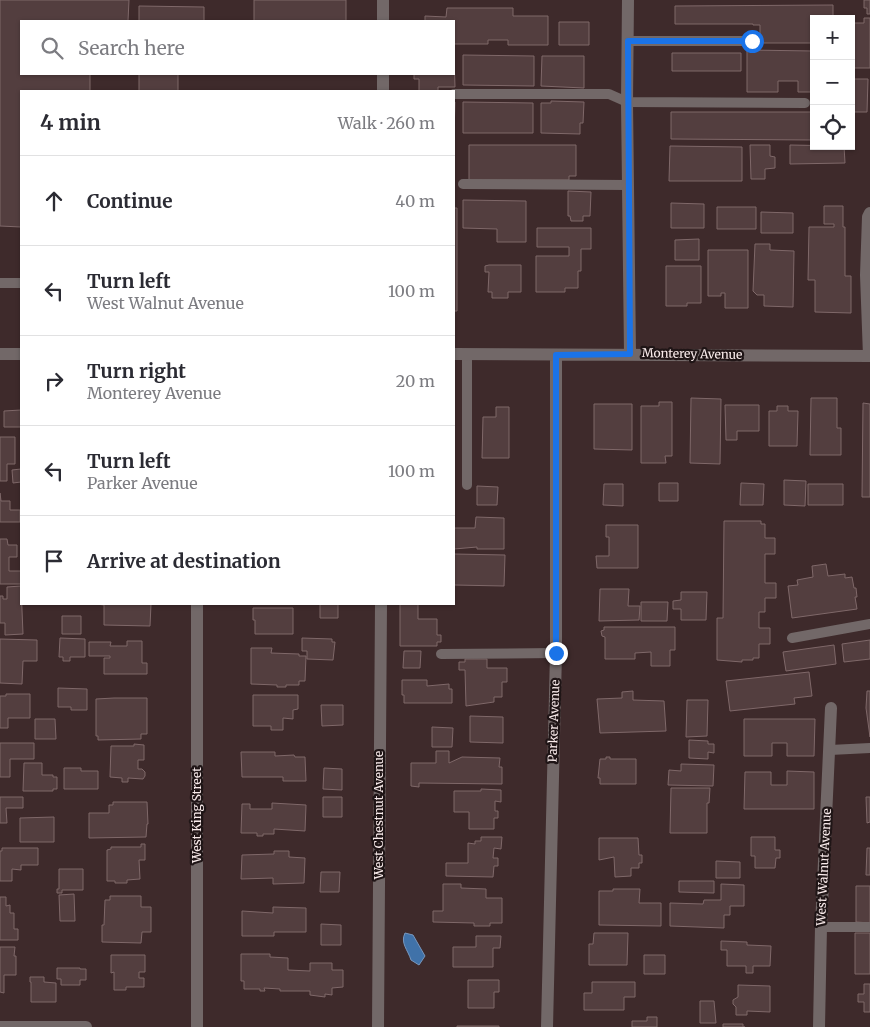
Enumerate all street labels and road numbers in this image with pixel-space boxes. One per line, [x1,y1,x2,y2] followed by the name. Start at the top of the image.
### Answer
[642,345,742,362] street label: Monterey Avenue
[545,679,562,763] street label: Parker Avenue
[371,751,386,880] street label: West Chestnut Avenue
[189,767,204,864] street label: West King Street
[813,808,834,927] street label: West Walnut Avenue

